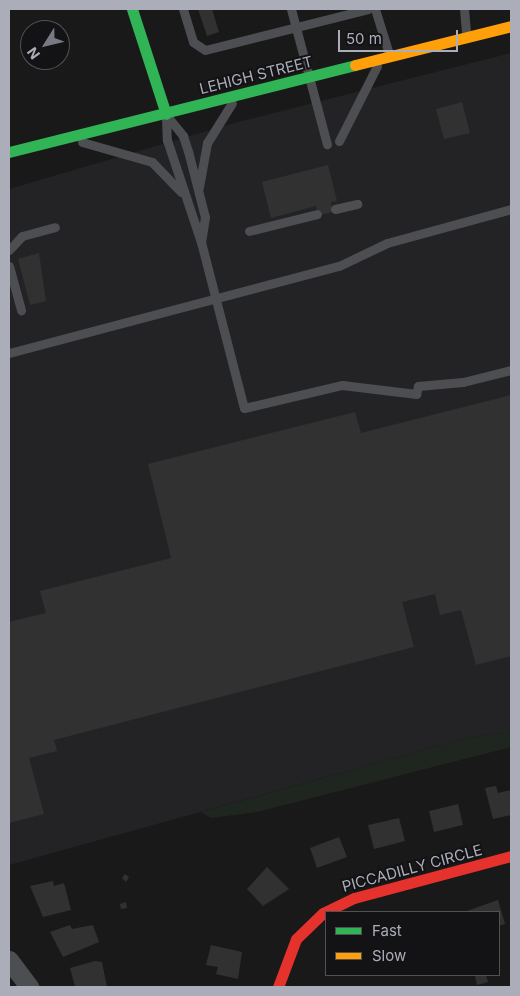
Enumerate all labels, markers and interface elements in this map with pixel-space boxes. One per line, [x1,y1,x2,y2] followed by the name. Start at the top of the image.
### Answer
[20,20,70,70] north arrow
[340,20,460,52] scale bar
[346,29,382,48] text: 50 m
[23,44,43,63] text: N
[198,52,314,98] street label: LEHIGH STREET
[340,841,484,895] street label: PICCADILLY CIRCLE
[325,911,500,976] legend
[372,921,402,940] text: Fast
[372,946,406,965] text: Slow

